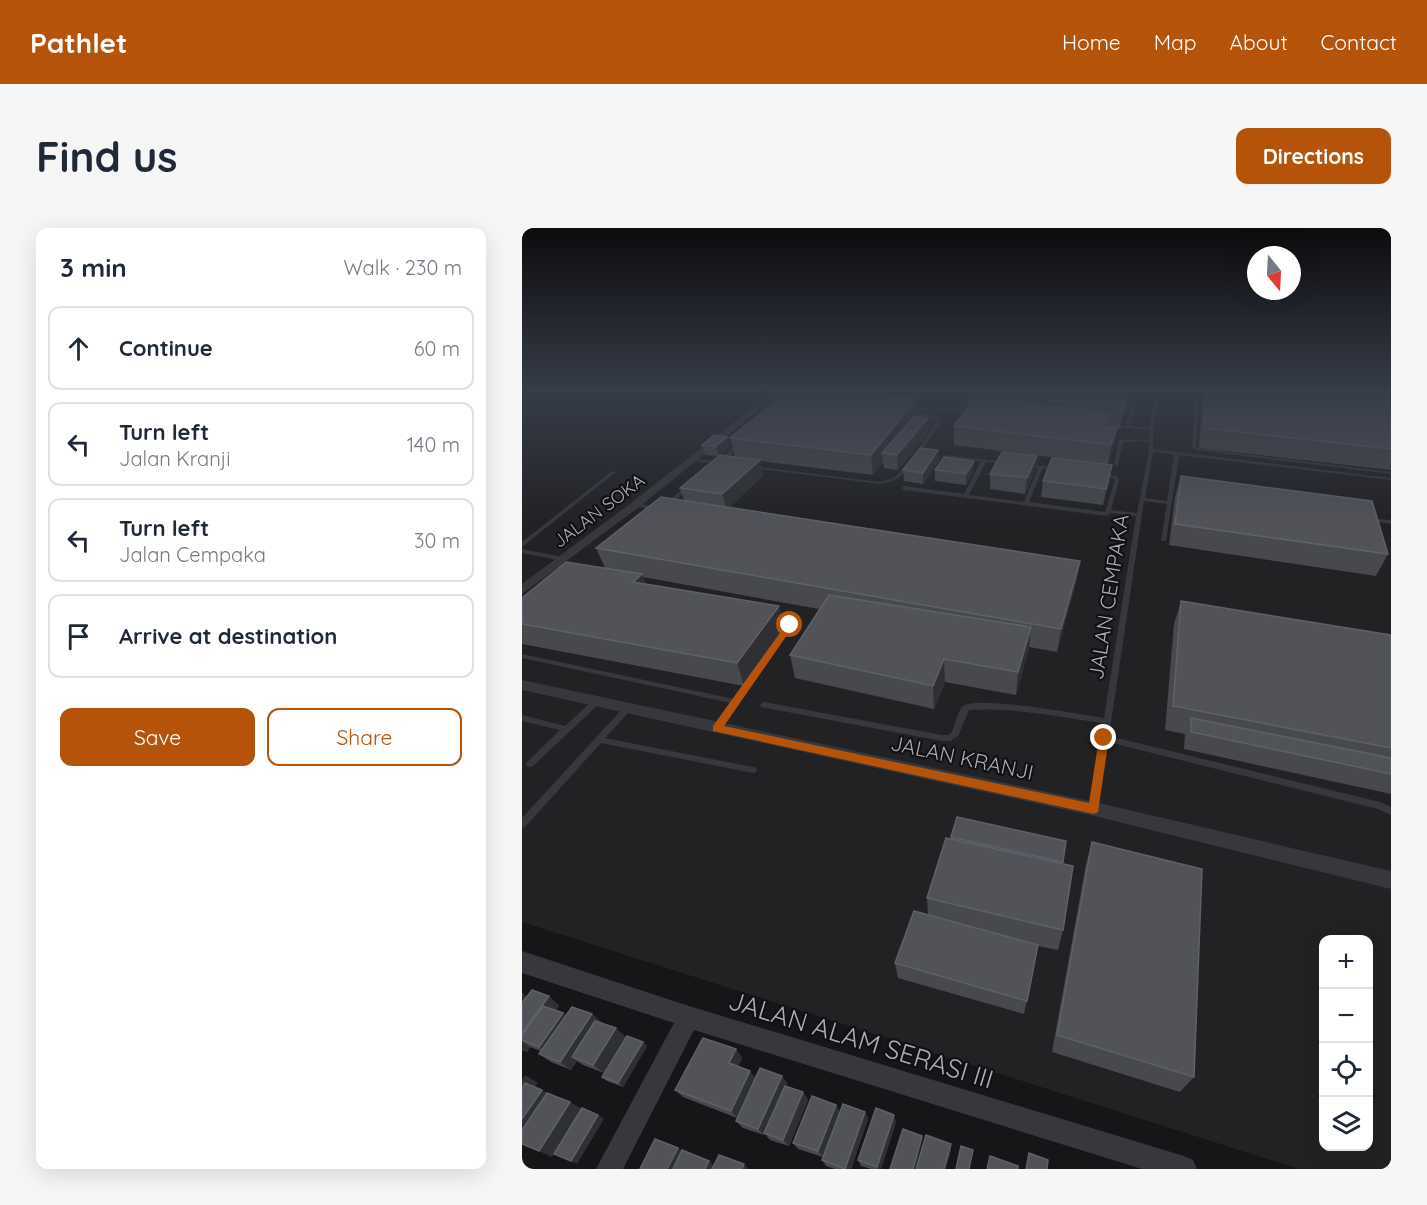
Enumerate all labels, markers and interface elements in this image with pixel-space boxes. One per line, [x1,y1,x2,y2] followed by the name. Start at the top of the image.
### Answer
[30,25,127,60] text: Pathlet
[1062,29,1121,55] text: Home
[1154,29,1197,55] text: Map
[1230,29,1288,55] text: About
[1321,29,1397,55] text: Contact
[1236,128,1391,184] button: Directions
[36,130,178,183] text: Find us
[1247,246,1301,300] north arrow
[60,251,127,284] text: 3 min
[343,255,462,280] text: Walk · 230 m
[62,332,95,365] icon: ahead
[119,334,213,362] text: Continue
[414,336,460,361] text: 60 m
[119,418,209,446] text: Turn left
[62,428,95,461] icon: left
[407,432,460,457] text: 140 m
[119,446,230,471] text: Jalan Kranji
[548,469,649,552] street label: JALAN SOKA
[1082,512,1134,681] street label: JALAN CEMPAKA
[119,514,209,542] text: Turn left
[62,524,95,557] icon: left
[414,528,460,553] text: 30 m
[119,542,266,567] text: Jalan Cempaka
[776,611,802,637] route start
[62,620,95,653] icon: arrive
[119,622,337,650] text: Arrive at destination
[60,708,255,766] button: Save
[267,708,462,766] button: Share
[1090,724,1116,750] route end
[888,729,1036,785] street label: JALAN KRANJI
[1319,935,1373,1151] map controls
[1319,935,1373,989] button: +
[725,983,998,1096] street label: JALAN ALAM SERASI III
[1319,989,1373,1043] button: −
[1319,1043,1373,1097] button: locate
[1319,1097,1373,1151] button: layers

